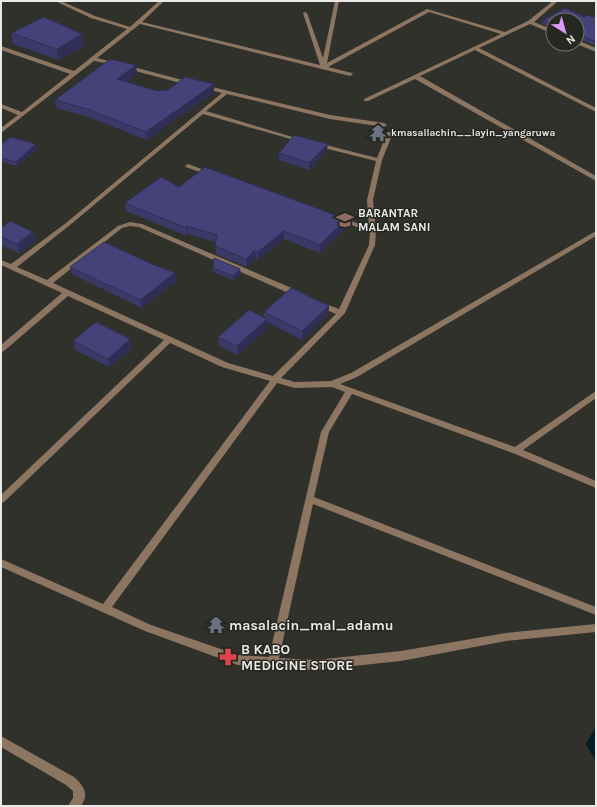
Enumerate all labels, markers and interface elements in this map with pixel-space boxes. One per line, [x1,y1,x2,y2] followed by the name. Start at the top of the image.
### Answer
[545,12,585,52] north arrow
[564,32,578,47] text: N
[368,123,388,143] temple icon: kmasallachin__layin_yangaruwa
[391,127,555,139] place label: kmasallachin__layin_yangaruwa
[358,206,430,234] place label: BARANTAR MALAM SANI
[335,210,355,230] school or university icon: BARANTAR MALAM SANI
[206,615,226,635] temple icon: masalacin_mal_adamu
[229,617,394,634] place label: masalacin_mal_adamu
[241,641,353,674] place label: B KABO MEDICINE STORE
[218,647,238,667] pharmacy icon: B KABO MEDICINE STORE

